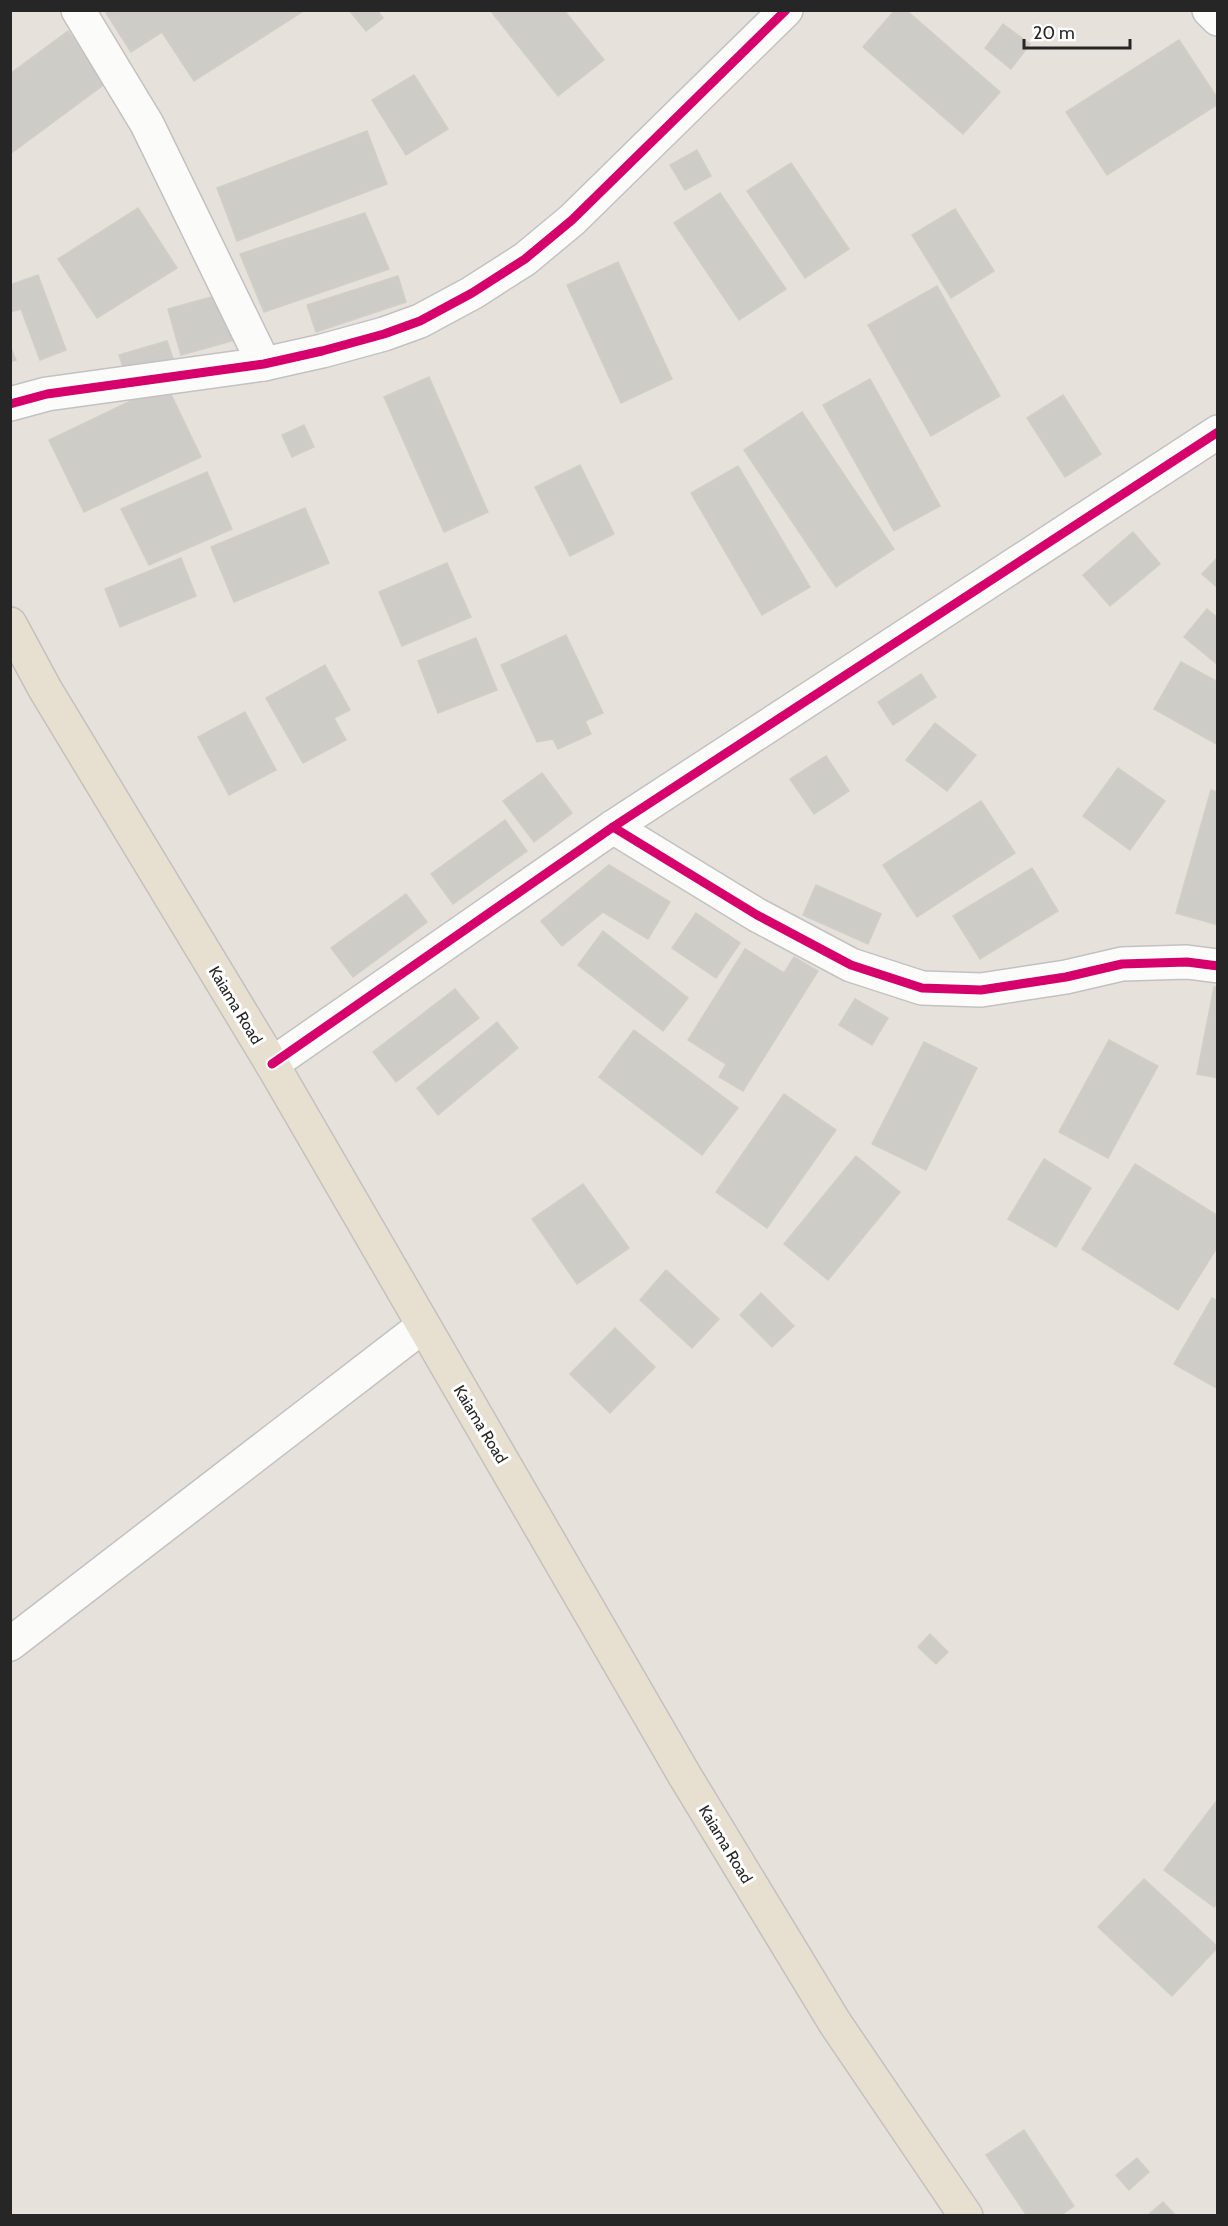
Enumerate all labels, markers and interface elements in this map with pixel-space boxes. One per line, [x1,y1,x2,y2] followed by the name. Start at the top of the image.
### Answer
[1024,12,1130,50] scale bar
[1033,22,1075,44] text: 20 m
[205,963,266,1048] street label: Kaiama Road
[450,1382,511,1467] street label: Kaiama Road
[695,1802,756,1887] street label: Kaiama Road

